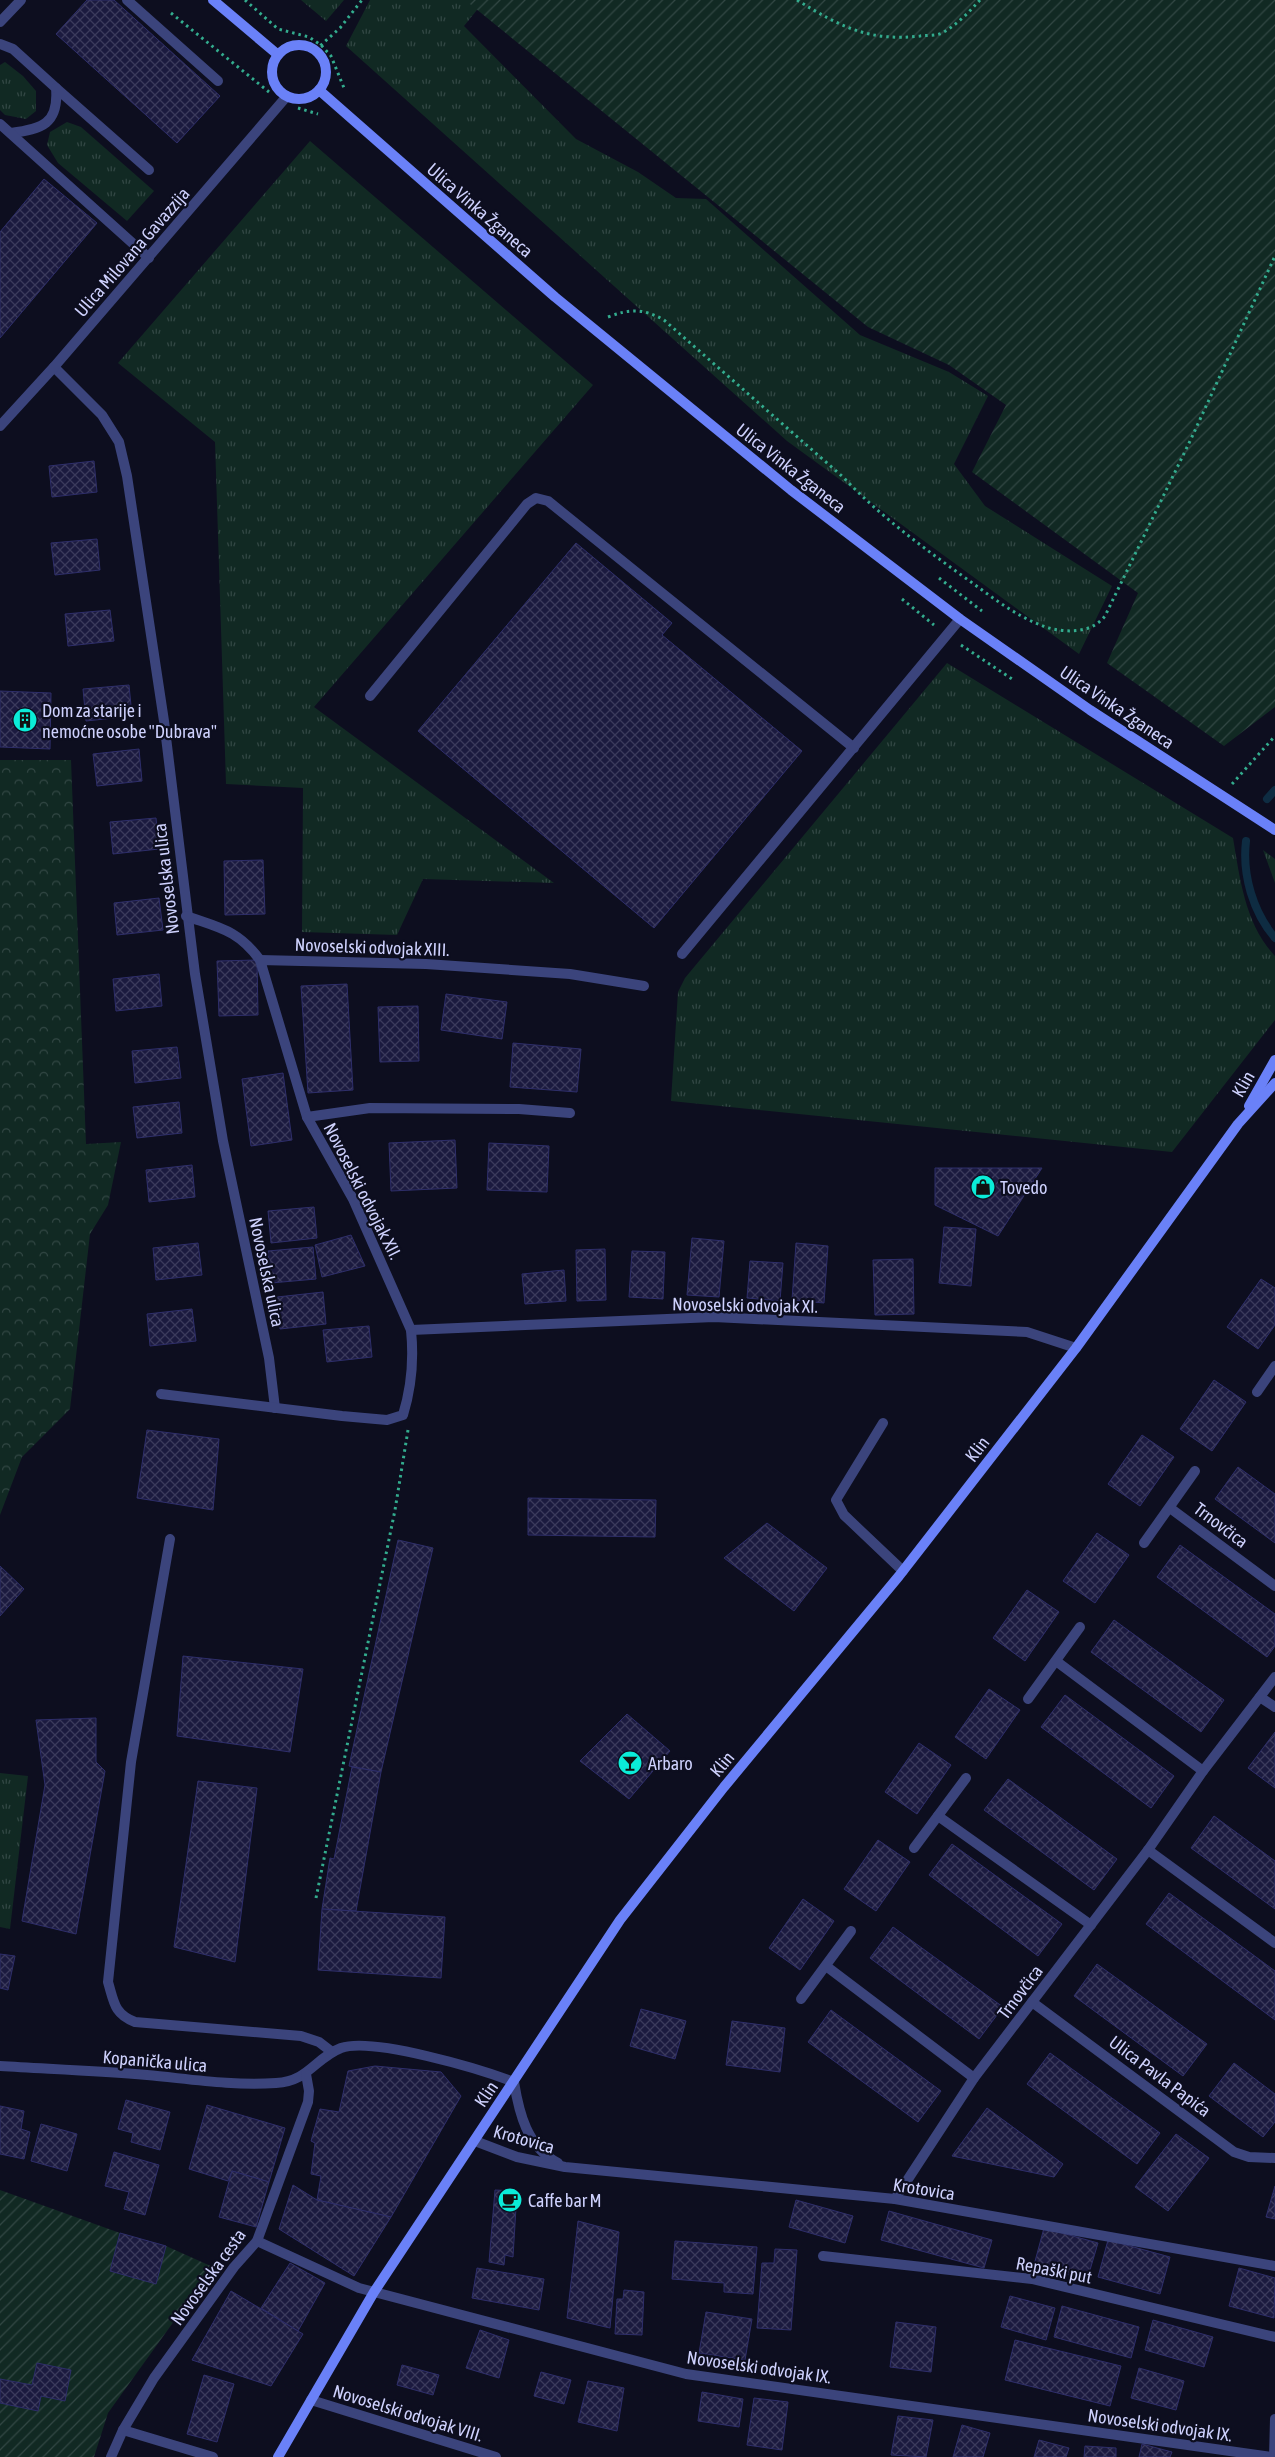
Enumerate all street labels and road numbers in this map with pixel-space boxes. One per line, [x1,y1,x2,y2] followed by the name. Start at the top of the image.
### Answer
[423,158,537,262] street label: Ulica Vinka Žganeca
[70,183,194,321] street label: Ulica Milovana Gavazzija
[732,419,850,517] street label: Ulica Vinka Žganeca
[1056,661,1178,753] street label: Ulica Vinka Žganeca
[149,822,183,936] street label: Novoselska ulica
[294,934,450,960] street label: Novoselski odvojak XIII.
[1227,1067,1259,1101] street label: Klin
[320,1119,406,1263] street label: Novoselski odvojak XII.
[245,1215,289,1329] street label: Novoselska ulica
[672,1293,818,1317] street label: Novoselski odvojak XI.
[961,1432,993,1466] street label: Klin
[1190,1498,1252,1552] street label: Trnovčica
[705,1747,739,1781] street label: Klin
[993,1961,1047,2023] street label: Trnovčica
[1105,2031,1215,2121] street label: Ulica Pavla Papića
[102,2046,208,2076] street label: Kopanička ulica
[470,2077,502,2111] street label: Klin
[491,2120,557,2158] street label: Krotovica
[892,2174,956,2204] street label: Krotovica
[166,2225,250,2329] street label: Novoselska cesta
[1014,2252,1094,2288] street label: Repaški put
[685,2346,833,2388] street label: Novoselski odvojak IX.
[331,2380,485,2446] street label: Novoselski odvojak VIII.
[1086,2404,1234,2446] street label: Novoselski odvojak IX.

